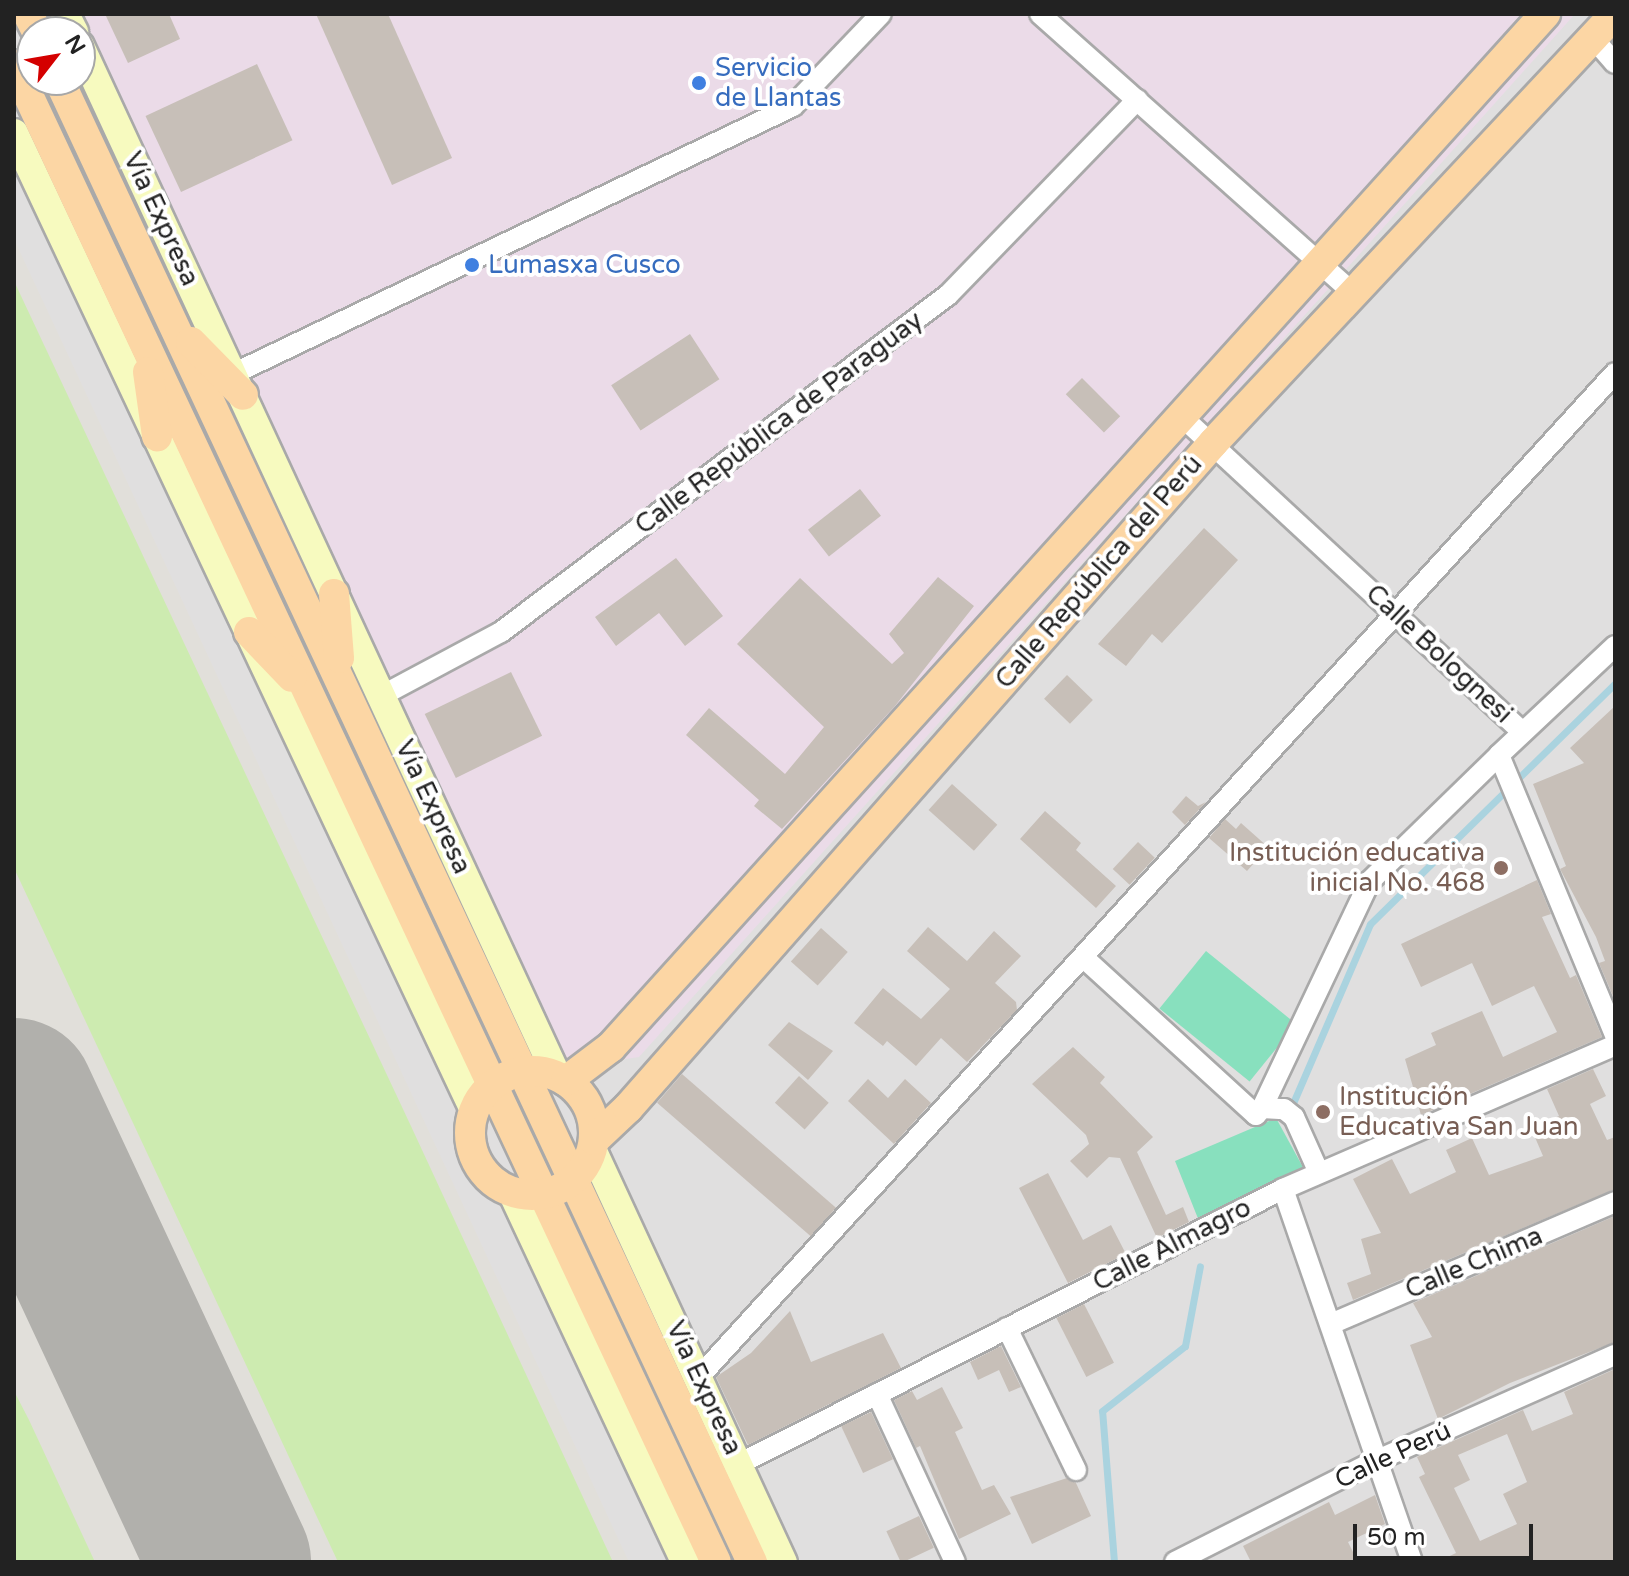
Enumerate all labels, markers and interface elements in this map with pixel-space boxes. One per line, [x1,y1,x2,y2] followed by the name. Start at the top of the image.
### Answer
[16,16,96,96] north arrow
[59,30,91,59] text: N
[715,52,841,114] place label: Servicio de Llantas
[690,74,708,92] marker: Servicio de Llantas
[116,147,206,291] street label: Vía Expresa
[488,249,681,281] place label: Lumasxa Cusco
[463,256,481,274] marker: Lumasxa Cusco
[629,305,929,541] street label: Calle República de Paraguay
[989,449,1209,695] street label: Calle República del Perú
[1359,578,1519,730] street label: Calle Bolognesi
[388,735,478,879] street label: Vía Expresa
[1229,837,1485,898] place label: Institución educativa inicial No. 468
[1492,859,1510,877] marker: Institución educativa inicial No. 468
[1339,1081,1579,1142] place label: Institución Educativa San Juan
[1314,1103,1332,1121] marker: Institución Educativa San Juan
[1088,1192,1256,1298] street label: Calle Almagro
[1401,1220,1547,1306] street label: Calle Chima
[659,1316,749,1460] street label: Vía Expresa
[1330,1415,1456,1495] street label: Calle Perú
[1357,1508,1537,1558] scale bar
[1367,1523,1425,1552] text: 50 m

